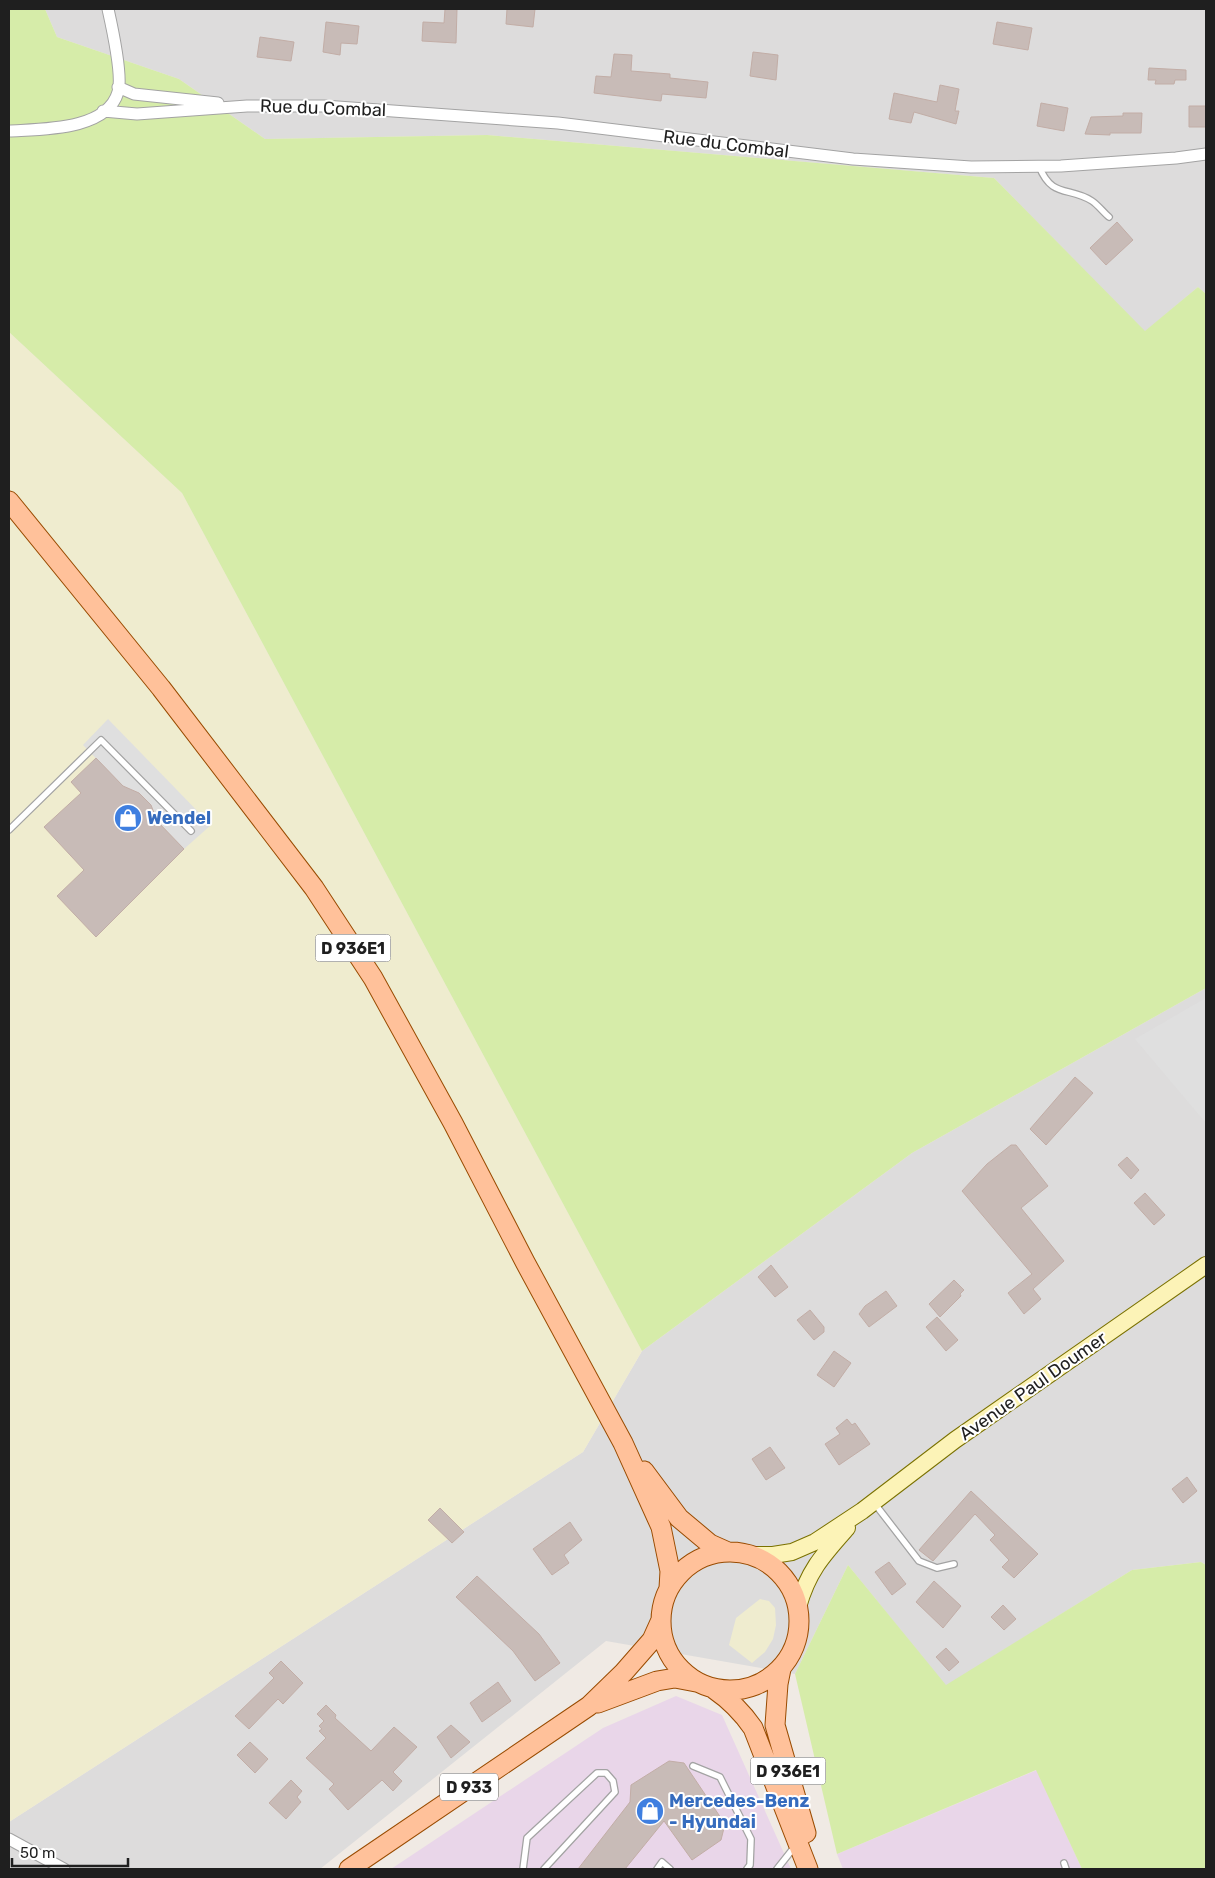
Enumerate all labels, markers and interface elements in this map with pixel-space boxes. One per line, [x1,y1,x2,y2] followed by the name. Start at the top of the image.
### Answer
[259,95,387,121] street label: Rue du Combal
[662,125,790,163] street label: Rue du Combal
[113,803,143,833] shop icon: Wendel
[147,807,211,829] place label: Wendel
[316,934,390,961] road number: D 936E1
[955,1327,1111,1445] street label: Avenue Paul Doumer
[750,1758,826,1784] road number: D 936E1
[440,1774,498,1800] road number: D 933
[669,1790,809,1833] place label: Mercedes-Benz - Hyundai
[635,1796,665,1826] shop icon: Mercedes-Benz - Hyundai
[12,1836,129,1868] scale bar
[20,1844,55,1862] text: 50 m

